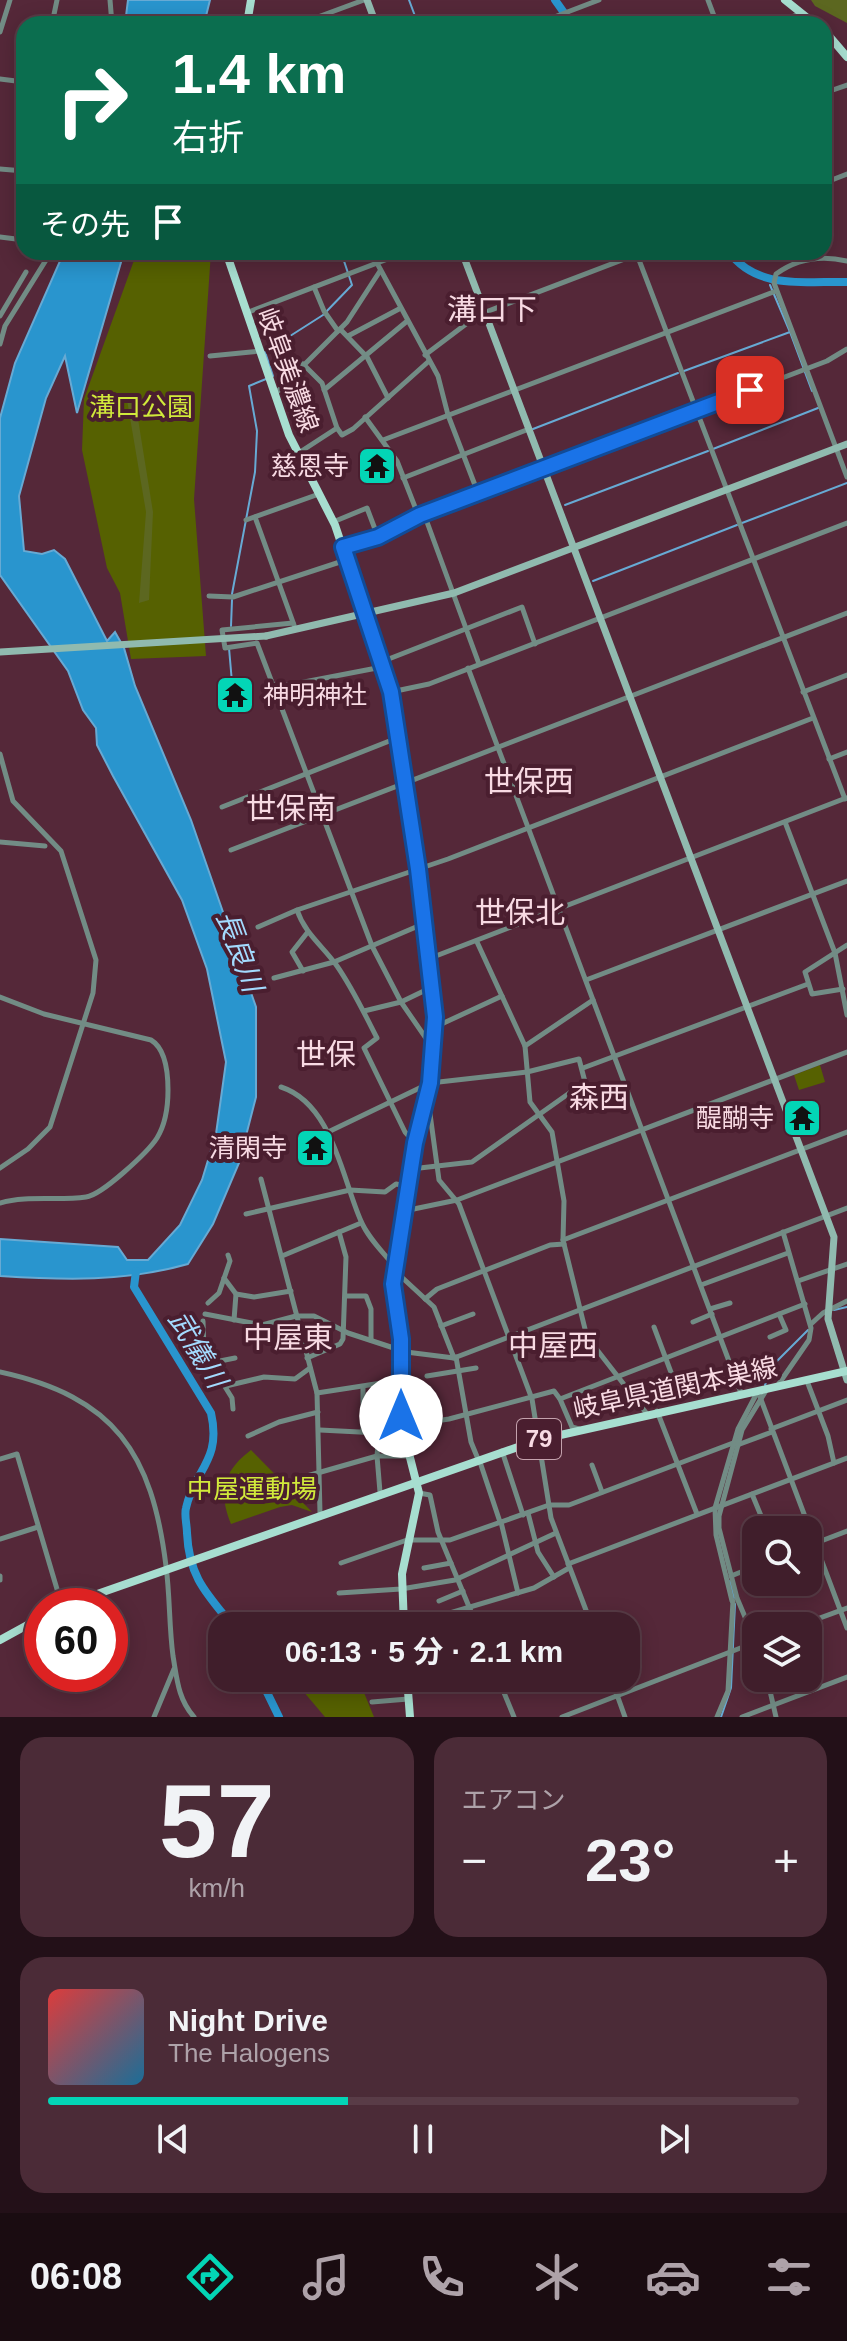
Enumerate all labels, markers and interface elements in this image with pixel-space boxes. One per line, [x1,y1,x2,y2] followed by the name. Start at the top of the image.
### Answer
[172,42,346,105] text: 1.4 km
[40,48,144,152] icon: right
[172,117,244,158] text: 右折
[146,200,190,244] icon: arrive
[40,208,130,241] text: その先
[447,293,537,326] district label: 溝口下
[252,304,324,436] street label: 岐阜美濃線
[716,356,784,424] pin
[728,368,772,412] icon: arrive
[89,392,193,422] park label: 溝口公園
[356,445,398,487] temple icon: 慈恩寺
[271,451,349,481] place label: 慈恩寺
[214,674,256,716] temple icon: 神明神社
[263,680,367,710] place label: 神明神社
[484,765,574,798] district label: 世保西
[246,792,336,825] district label: 世保南
[475,896,565,929] district label: 世保北
[211,906,269,999] water label: 長良川
[296,1038,356,1071] district label: 世保
[569,1081,629,1114] district label: 森西
[781,1097,823,1139] temple icon: 醍醐寺
[696,1103,774,1133] place label: 醍醐寺
[294,1127,336,1169] temple icon: 清閑寺
[209,1133,287,1163] place label: 清閑寺
[163,1305,234,1396] water label: 武儀川
[243,1321,333,1354] district label: 中屋東
[508,1329,598,1362] district label: 中屋西
[570,1352,780,1424] street label: 岐阜県道関本巣線
[359,1374,443,1458] position arrow
[517,1419,561,1459] road number: 79
[187,1474,317,1504] park label: 中屋運動場
[742,1516,822,1692] map controls
[742,1516,822,1596] button: search
[24,1588,128,1692] speed limit sign: 60
[742,1612,822,1692] button: layers
[285,1635,563,1668] text: 06:13 · 5 分 · 2.1 km
[159,1763,275,1879] text: 57
[462,1785,566,1815] text: エアコン
[585,1827,676,1894] text: 23°
[462,1836,487,1885] text: −
[773,1836,799,1885] text: +
[189,1873,245,1903] text: km/h
[168,2004,328,2037] text: Night Drive
[168,2038,330,2068] text: The Halogens
[151,2117,195,2161] icon: previous
[401,2117,445,2161] icon: pause
[652,2117,696,2161] icon: next
[182,2249,238,2305] icon: directions
[298,2249,354,2305] icon: music
[414,2249,470,2305] icon: phone
[529,2249,585,2305] icon: climate
[645,2249,701,2305] icon: car
[761,2249,817,2305] icon: filters
[30,2256,122,2297] text: 06:08

